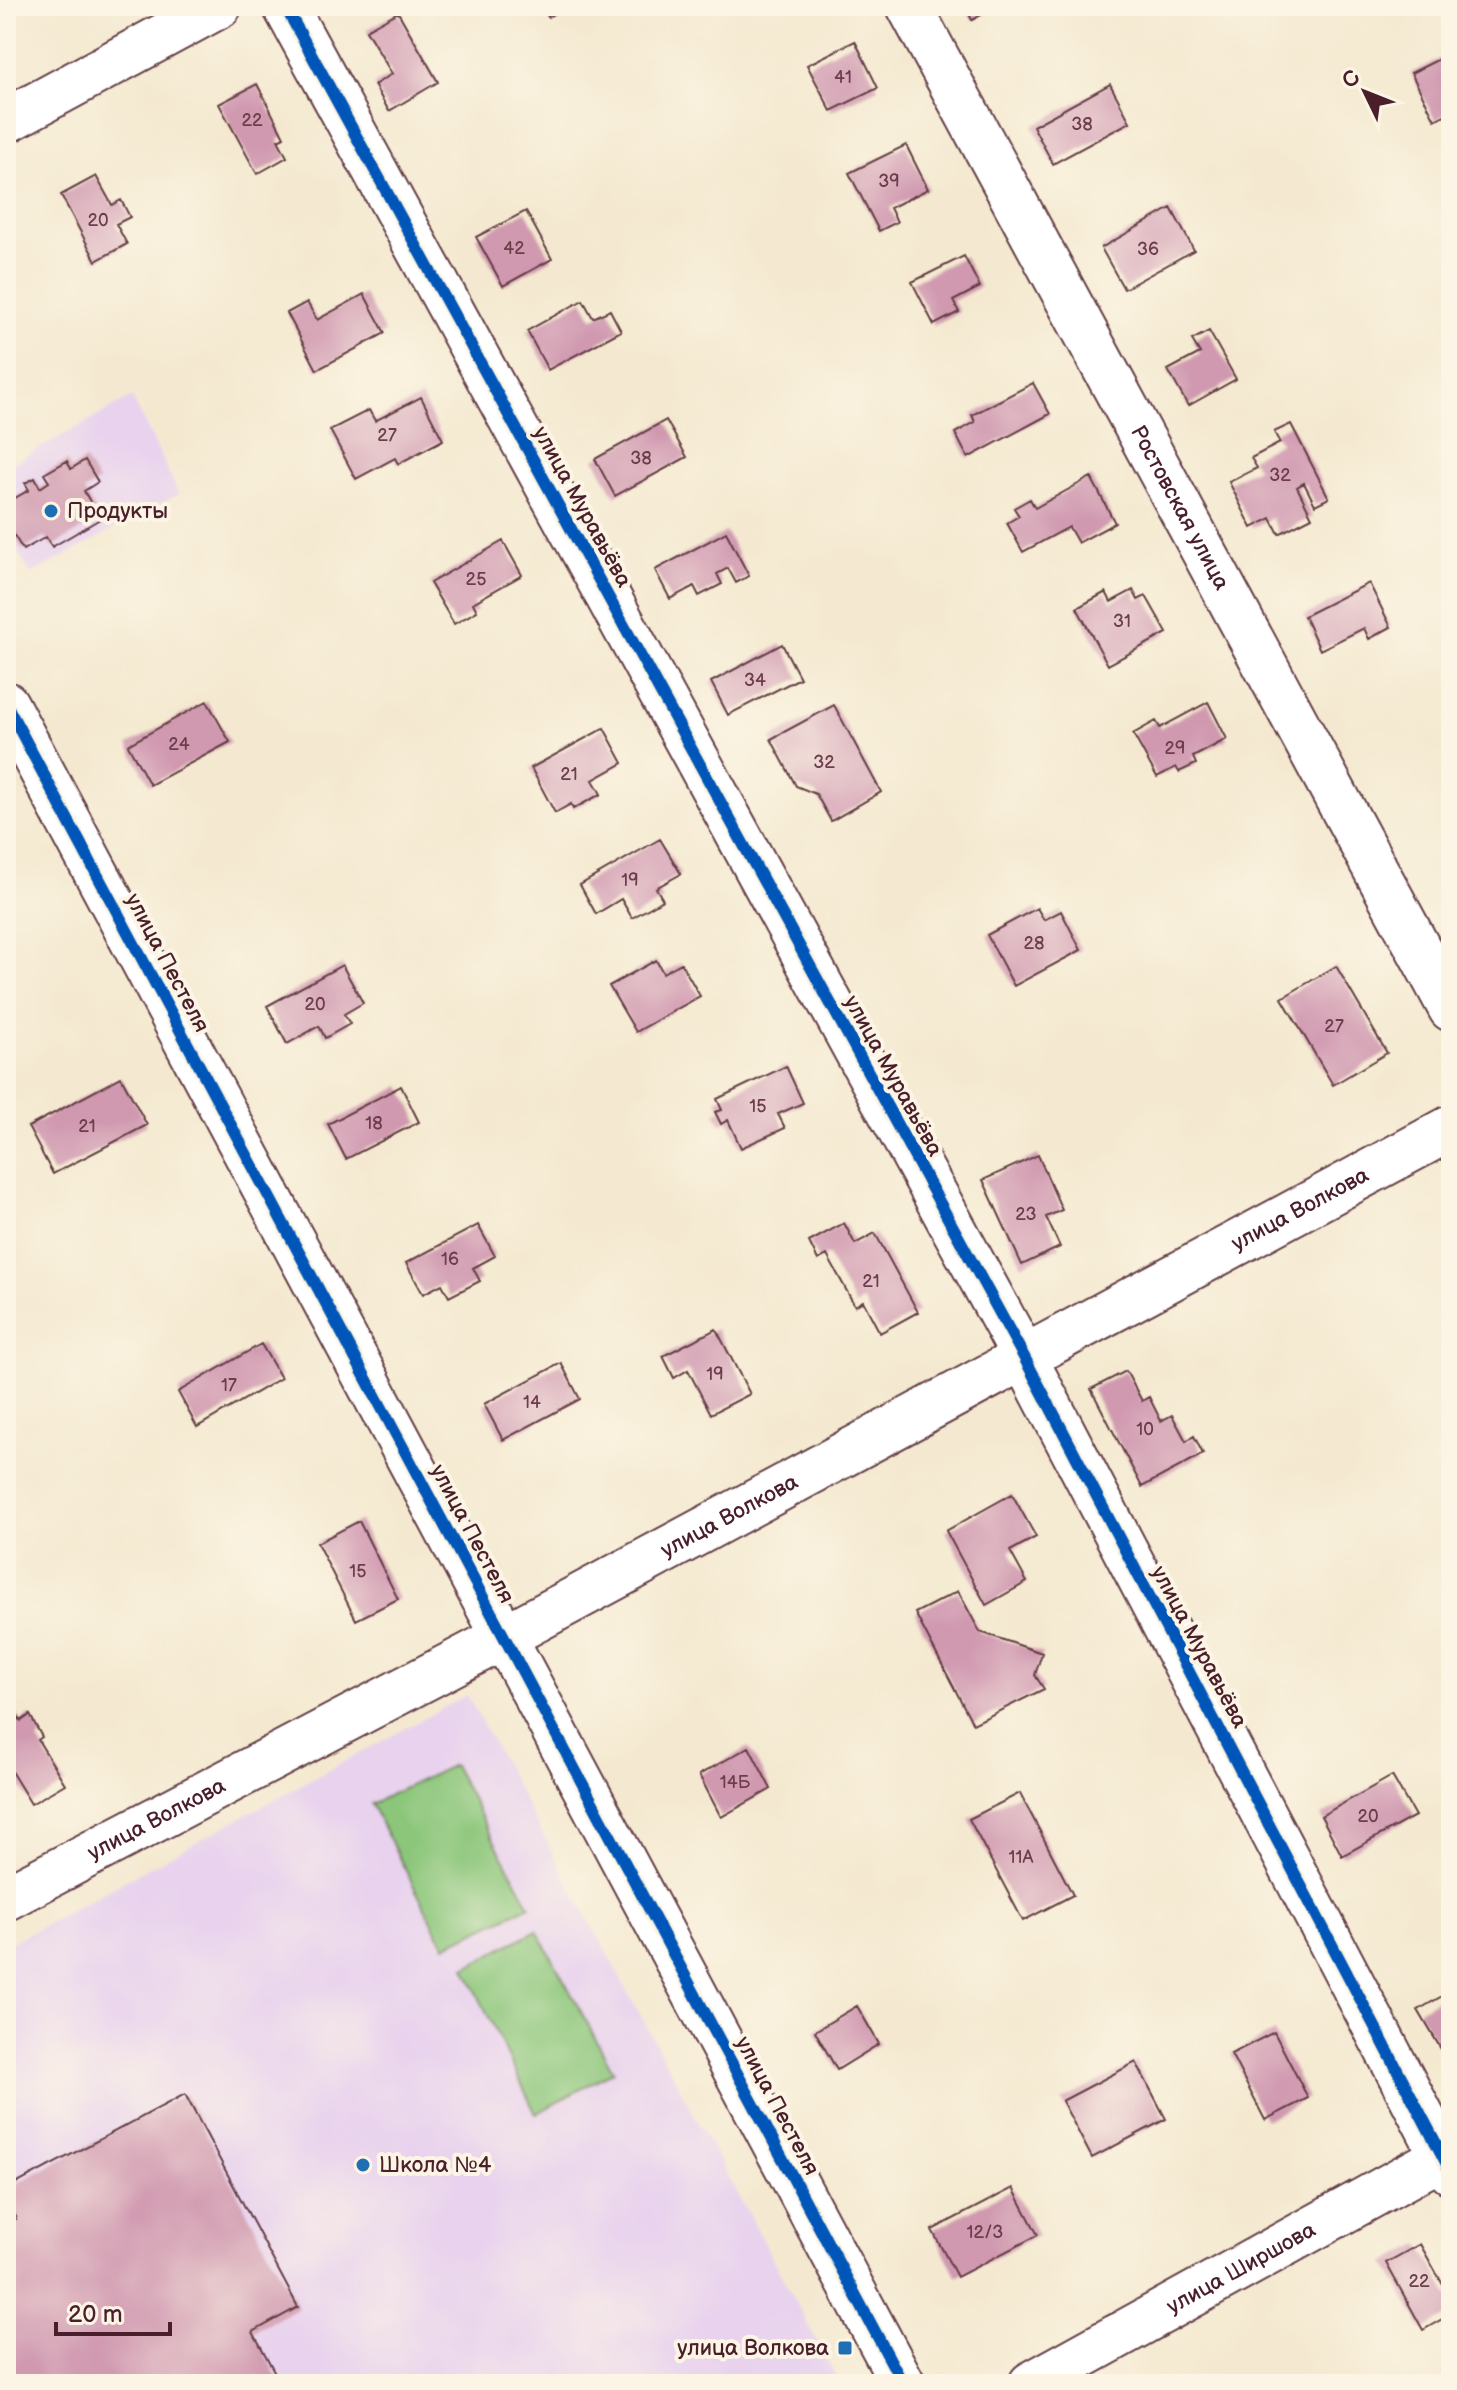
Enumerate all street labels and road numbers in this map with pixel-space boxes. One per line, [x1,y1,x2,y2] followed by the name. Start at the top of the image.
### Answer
[1125,420,1235,595] street label: Ростовская улица
[527,422,637,592] street label: улица Муравьёва
[119,889,215,1037] street label: улица Пестеля
[838,991,948,1161] street label: улица Муравьёва
[1227,1161,1373,1257] street label: улица Волкова
[424,1460,520,1608] street label: улица Пестеля
[656,1468,803,1564] street label: улица Волкова
[1145,1561,1253,1733] street label: улица Муравьёва
[83,1772,230,1866] street label: улица Волкова
[729,2032,825,2180] street label: улица Пестеля
[1162,2216,1320,2320] street label: улица Ширшова

